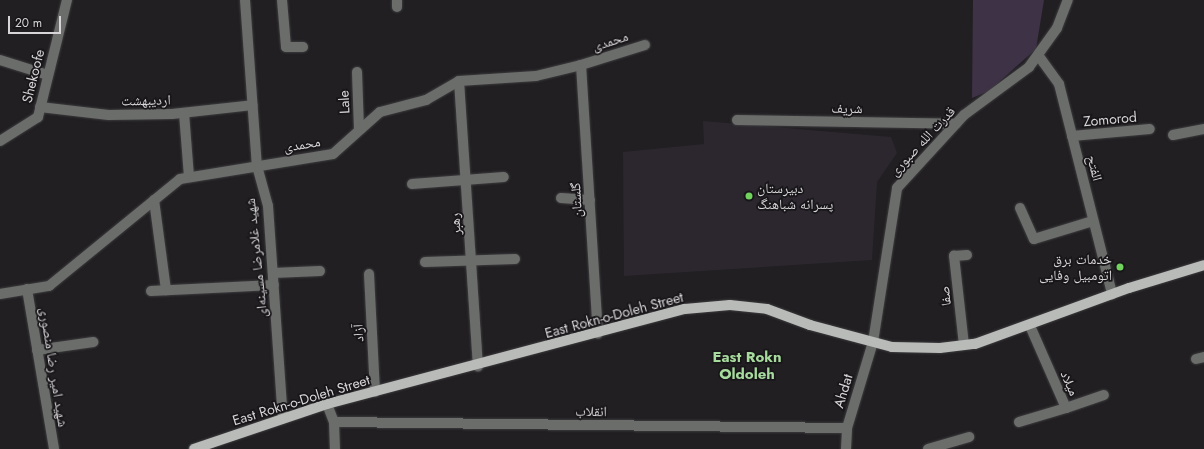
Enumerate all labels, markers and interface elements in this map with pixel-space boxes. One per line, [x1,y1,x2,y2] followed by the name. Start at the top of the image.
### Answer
[10,8,63,34] scale bar
[15,14,42,32] text: 20 m
[590,27,630,55] street label: محمدی
[18,47,48,105] street label: Shekoofe
[335,90,353,114] street label: Lale
[121,91,171,109] street label: اردیبهشت
[831,99,863,117] street label: شریف
[886,103,958,179] street label: قدرت الله صبوری
[1083,108,1137,130] street label: Zomorod
[283,133,321,155] street label: محمدی
[1084,153,1106,183] street label: الفتح
[757,180,833,212] place label: دبیرستان پسرانه شباهنگ
[567,182,585,218] street label: گلستان
[744,191,754,201] marker: دبیرستان پسرانه شباهنگ
[241,197,271,319] street label: شهید غلامرضا مسینه‌ای
[446,212,464,236] street label: رهبر
[1039,251,1112,284] place label: خدمات برق اتومبیل وفایی
[1115,262,1125,272] marker: خدمات برق اتومبیل وفایی
[936,285,954,307] street label: صفا
[543,288,685,342] street label: East Rokn-o-Doleh Street
[36,306,72,428] street label: شهید امیر رضا منصوری
[349,324,367,342] street label: آزاد
[712,348,782,383] district label: East Rokn Oldoleh
[1057,368,1083,398] street label: میلاد
[230,371,372,429] street label: East Rokn-o-Doleh Street
[830,372,856,410] street label: Ahdat
[575,402,607,420] street label: انقلاب

